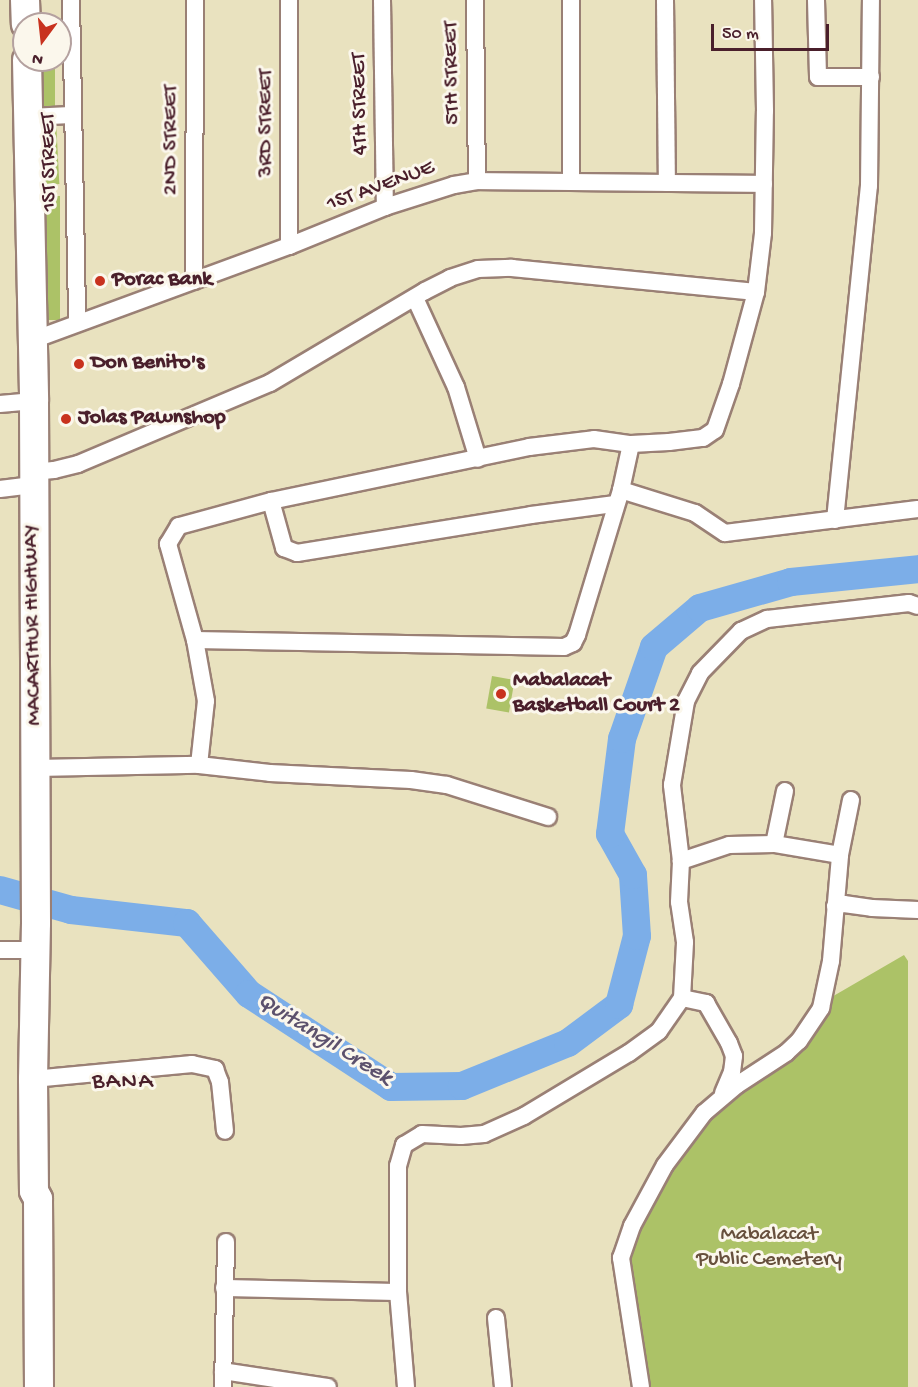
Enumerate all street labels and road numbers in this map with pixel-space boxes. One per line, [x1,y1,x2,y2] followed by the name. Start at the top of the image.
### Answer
[439,21,467,125] street label: 5TH STREET
[347,52,375,156] street label: 4TH STREET
[254,69,280,177] street label: 3RD STREET
[159,85,185,195] street label: 2ND STREET
[36,112,64,212] street label: 1ST STREET
[324,155,438,219] street label: 1ST AVENUE
[19,524,49,726] street label: MACARTHUR HIGHWAY

